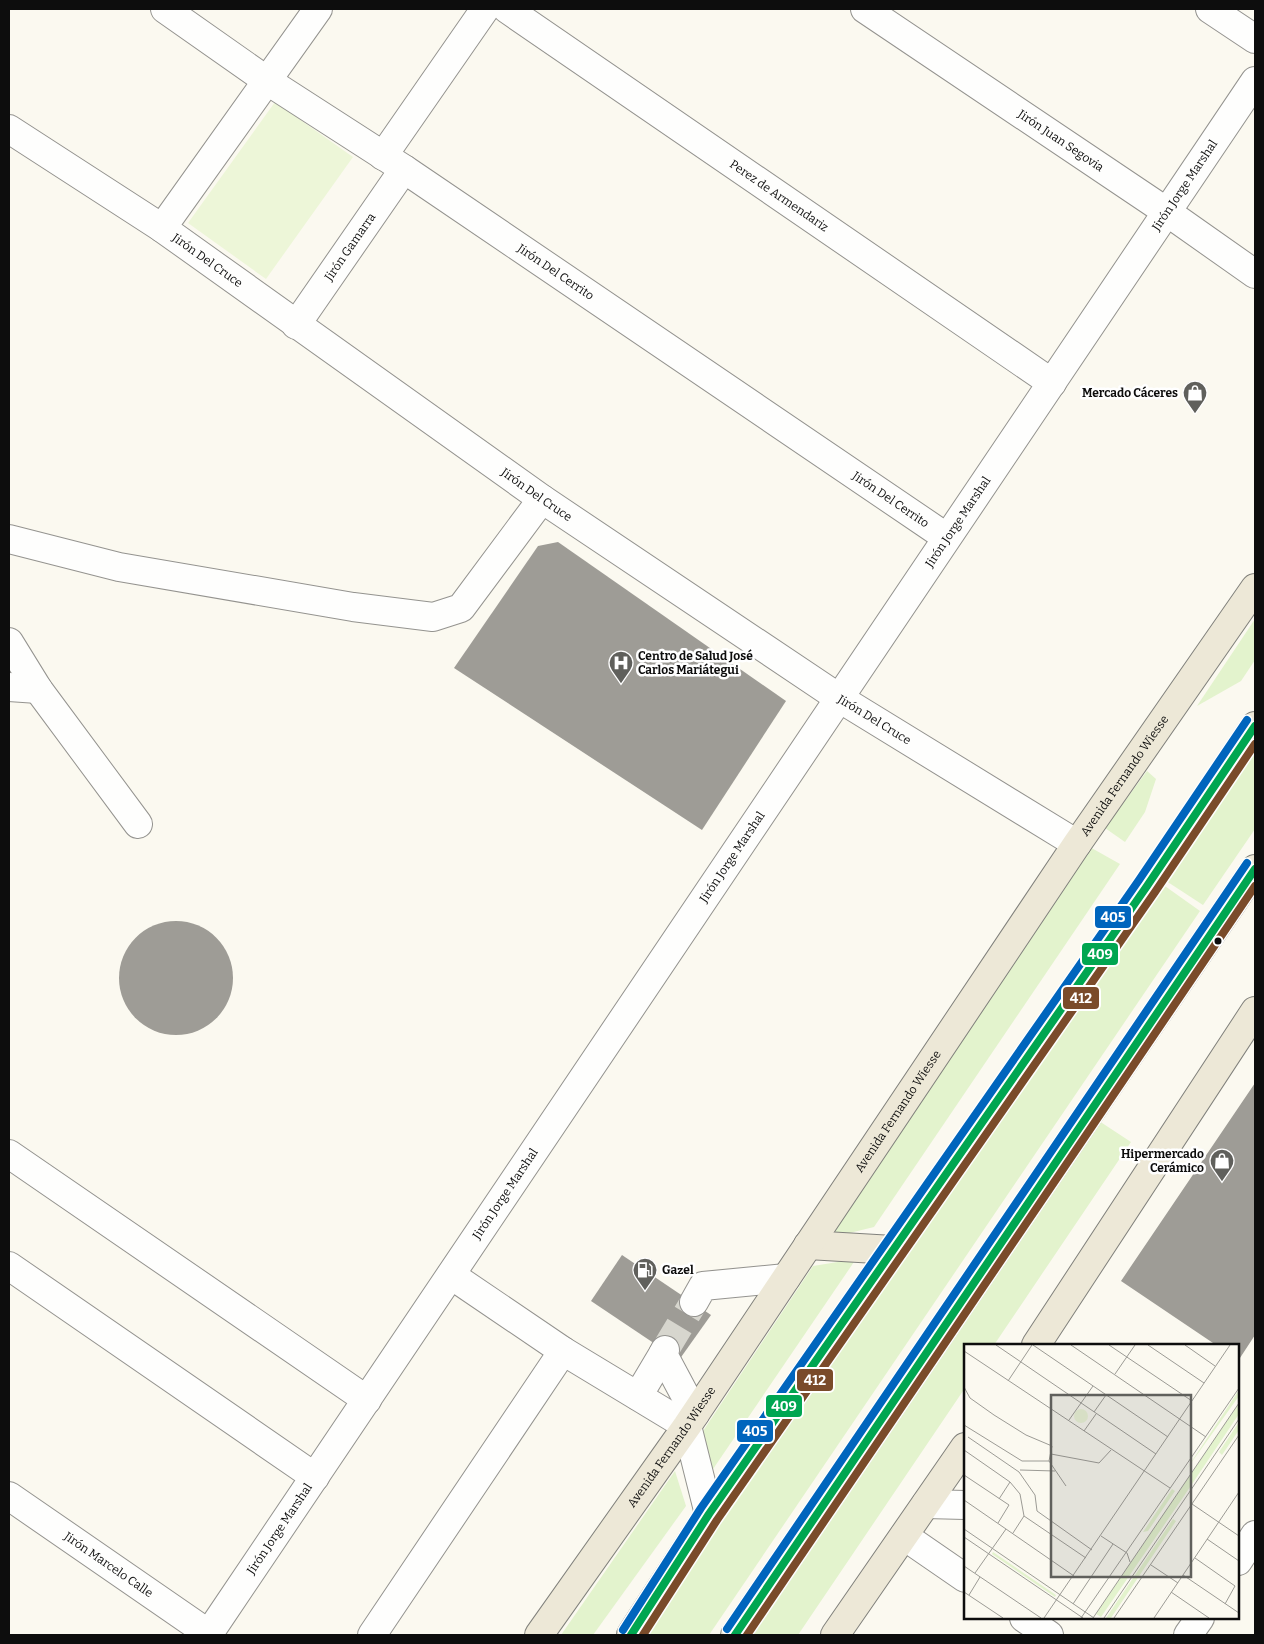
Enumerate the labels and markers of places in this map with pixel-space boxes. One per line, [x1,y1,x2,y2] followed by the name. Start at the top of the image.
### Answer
[1182,380,1208,414] shop icon: Mercado Cáceres
[1082,386,1178,400] place label: Mercado Cáceres
[638,649,753,677] place label: Centro de Salud José Carlos Mariátegui
[608,650,634,684] hospital icon: Centro de Salud José Carlos Mariátegui
[1213,936,1223,946] unlabelled marker
[1121,1147,1204,1175] place label: Hipermercado Cerámico
[1209,1148,1235,1182] shop icon: Hipermercado Cerámico
[632,1257,658,1291] fuel station icon: Gazel
[662,1263,694,1277] place label: Gazel

